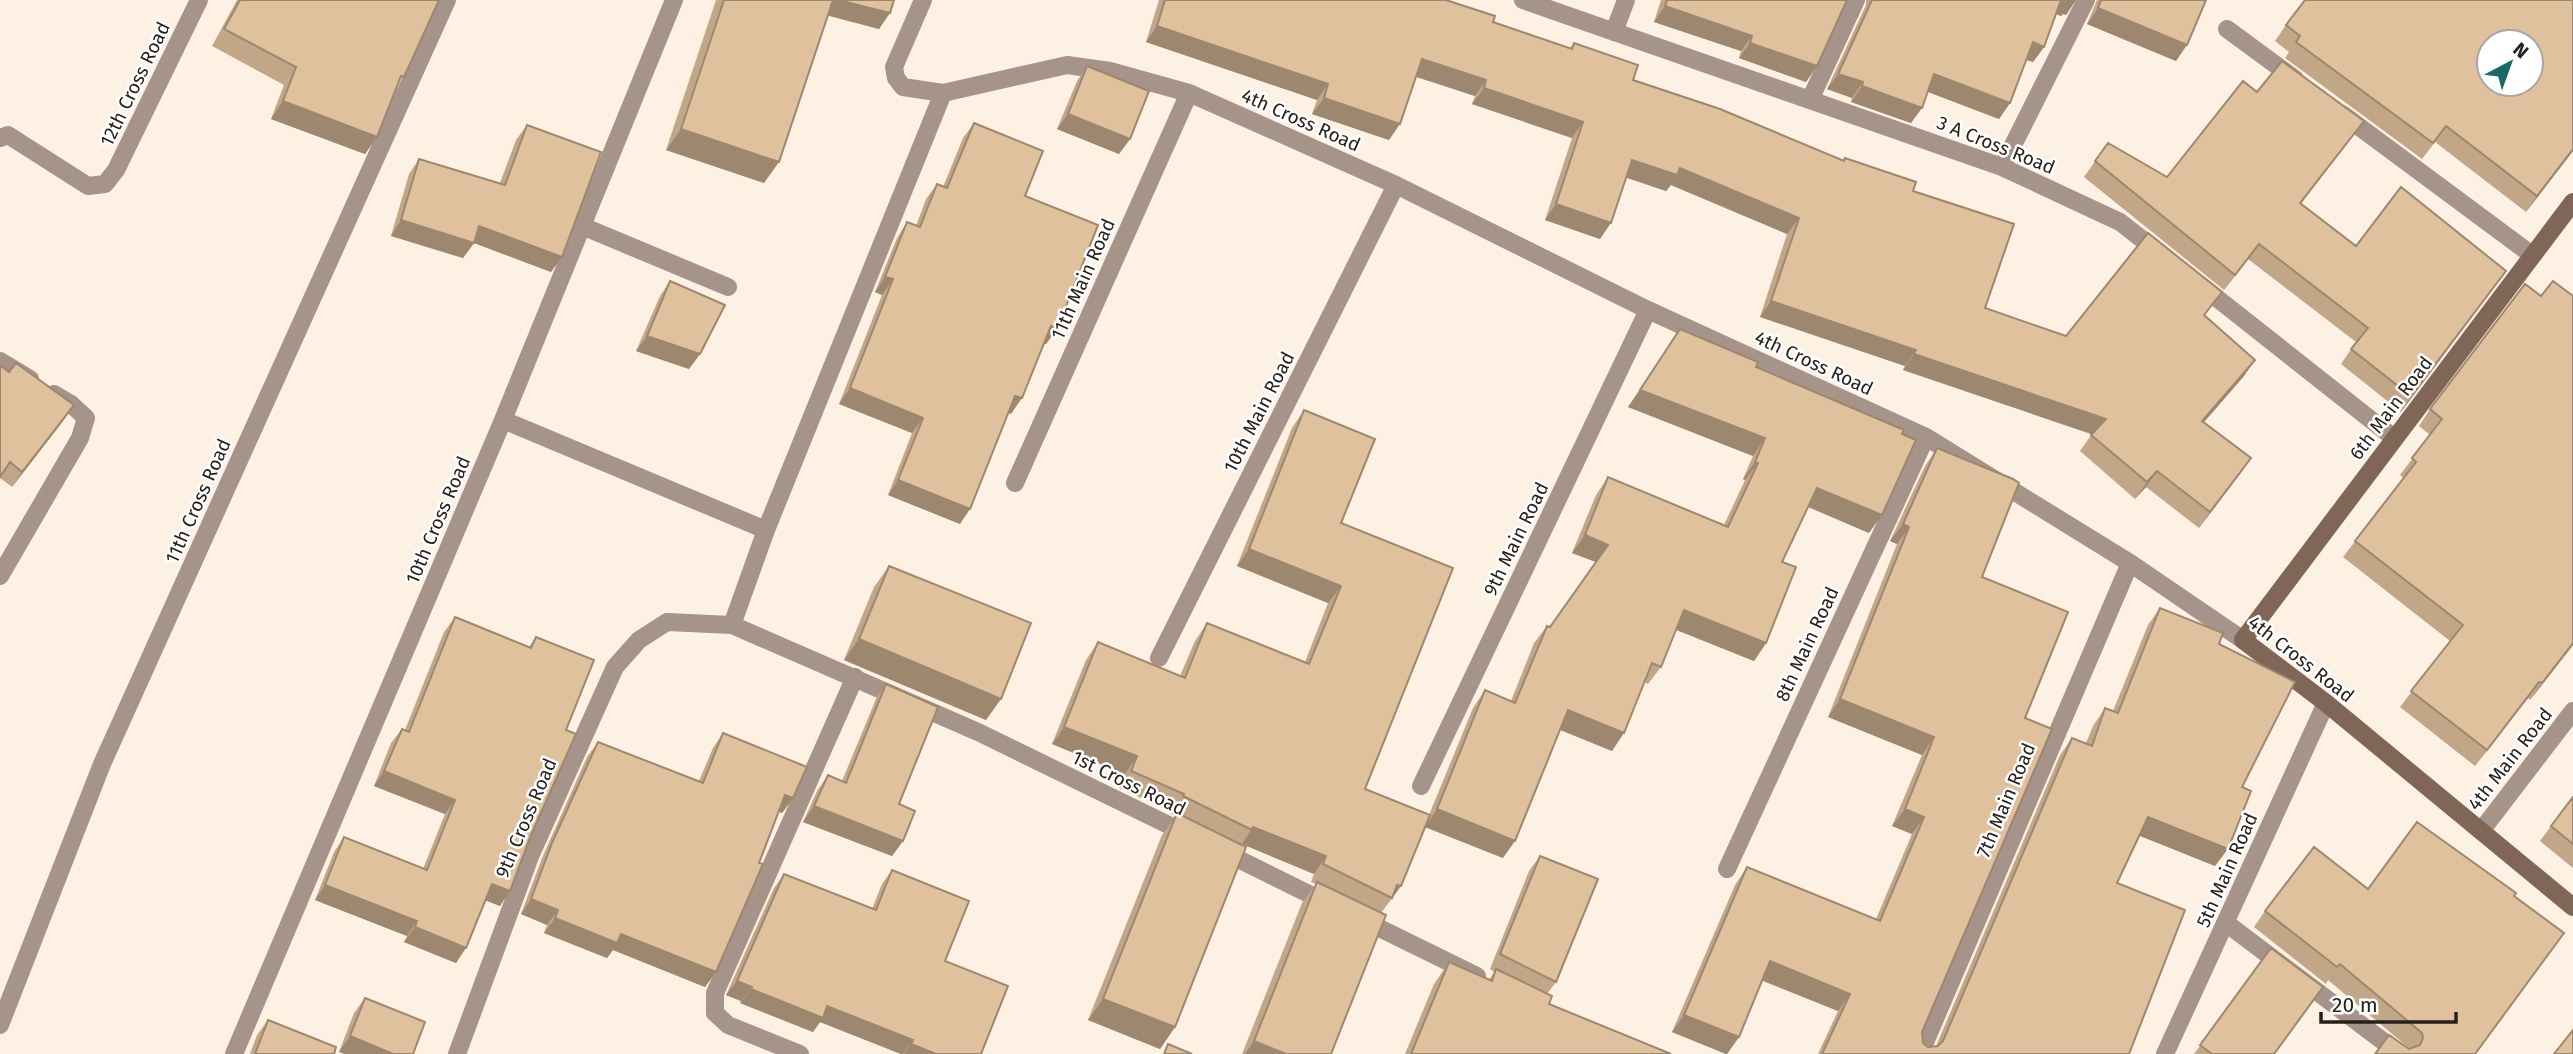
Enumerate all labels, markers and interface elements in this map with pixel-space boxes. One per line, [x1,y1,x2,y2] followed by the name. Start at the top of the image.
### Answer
[95,18,175,150] street label: 12th Cross Road
[2475,28,2545,98] north arrow
[2509,38,2533,63] text: N
[1238,84,1364,156] street label: 4th Cross Road
[1934,111,2058,179] street label: 3 A Cross Road
[1046,215,1120,343] street label: 11th Main Road
[1751,326,1877,400] street label: 4th Cross Road
[1219,348,1299,476] street label: 10th Main Road
[2345,352,2437,464] street label: 6th Main Road
[160,435,236,567] street label: 11th Cross Road
[401,453,475,587] street label: 10th Cross Road
[1479,478,1553,600] street label: 9th Main Road
[1770,583,1844,705] street label: 8th Main Road
[2244,611,2358,707] street label: 4th Cross Road
[2463,703,2557,815] street label: 4th Main Road
[1972,739,2040,861] street label: 7th Main Road
[1068,746,1190,820] street label: 1st Cross Road
[490,755,562,881] street label: 9th Cross Road
[2192,809,2262,931] street label: 5th Main Road
[2321,981,2456,1025] scale bar
[2332,992,2378,1018] text: 20 m

